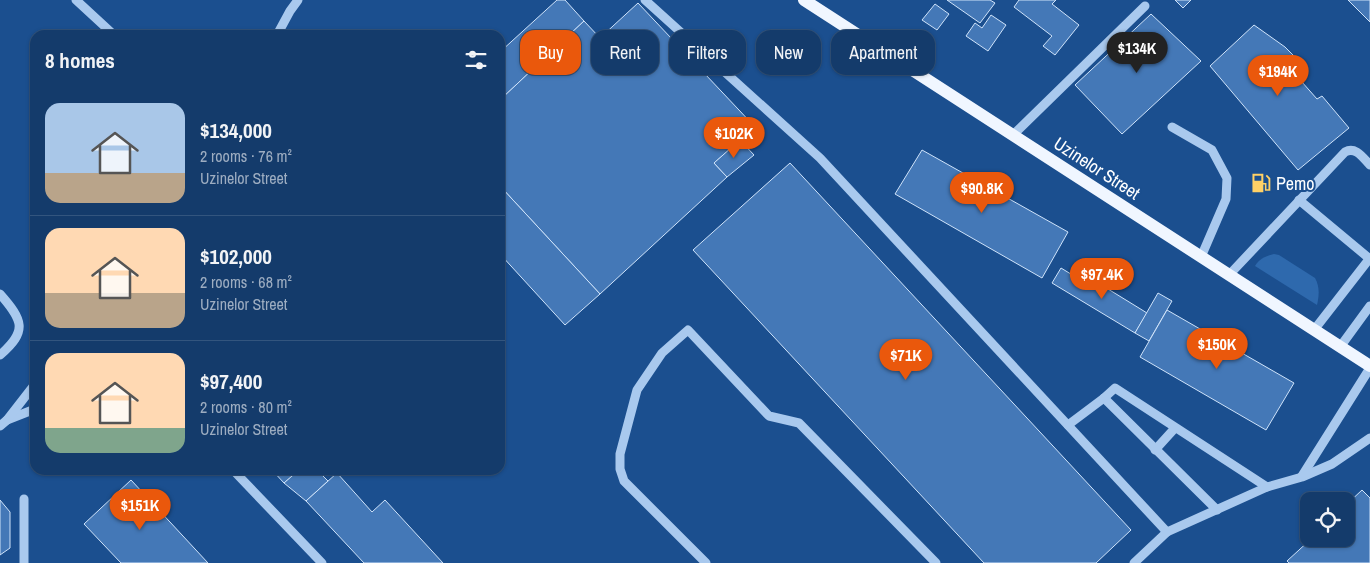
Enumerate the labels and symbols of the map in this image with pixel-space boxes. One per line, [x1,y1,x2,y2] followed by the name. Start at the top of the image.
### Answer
[1102,32,1172,74] pin: $134K
[1243,54,1313,97] pin: $194K
[699,116,769,159] pin: $102K
[1049,131,1145,205] street label: Uzinelor Street
[1276,171,1315,196] place label: Pemo
[941,172,1023,214] pin: $90.8K
[1250,172,1272,194] fuel station icon: Pemo
[1061,258,1143,300] pin: $97.4K
[1182,328,1252,370] pin: $150K
[876,338,936,381] pin: $71K
[105,488,175,531] pin: $151K

